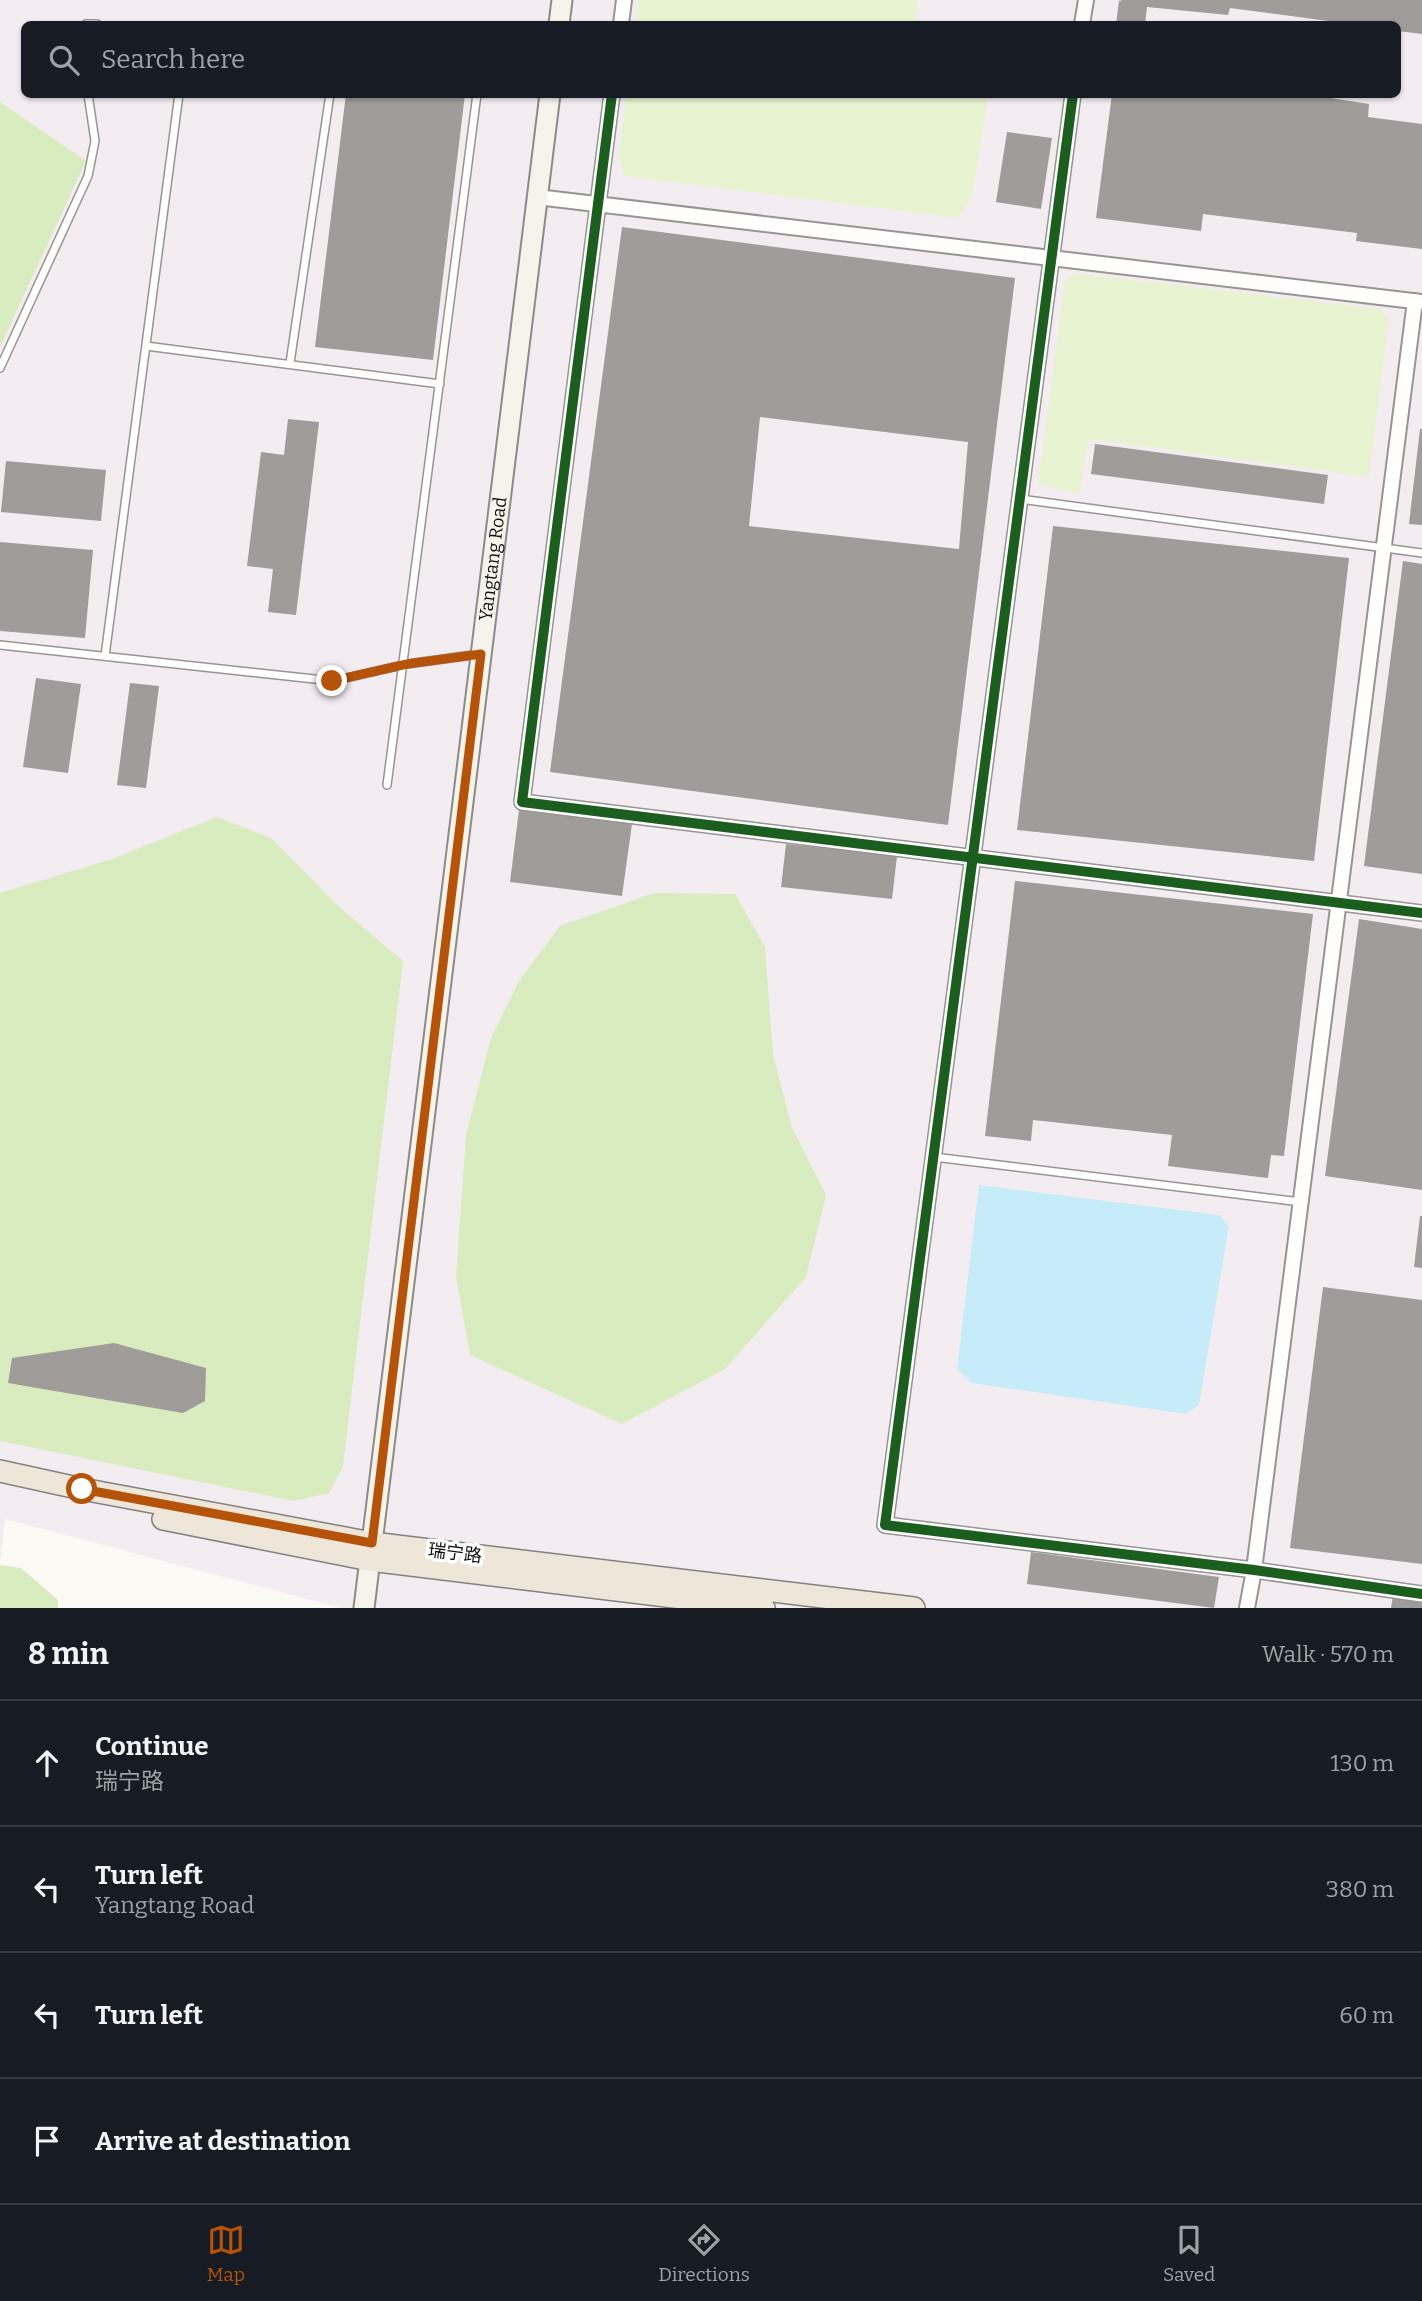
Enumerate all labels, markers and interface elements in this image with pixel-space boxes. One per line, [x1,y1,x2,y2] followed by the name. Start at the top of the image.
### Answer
[21,21,1401,98] search box
[45,41,83,79] icon: search
[101,44,245,75] text: Search here
[474,495,511,622] street label: Yangtang Road
[316,665,347,696] route end
[66,1473,97,1504] route start
[427,1539,483,1567] street label: 瑞宁路
[28,1636,109,1672] text: 8 min
[1262,1640,1394,1668] text: Walk · 570 m
[95,1731,209,1762] text: Continue
[28,1744,66,1782] icon: ahead
[1330,1749,1394,1777] text: 130 m
[95,1767,164,1795] text: 瑞宁路
[95,1860,203,1891] text: Turn left
[28,1870,66,1908] icon: left
[1326,1875,1394,1903] text: 380 m
[95,1891,254,1919] text: Yangtang Road
[28,1996,66,2034] icon: left
[95,2000,203,2031] text: Turn left
[1339,2001,1394,2029] text: 60 m
[28,2122,66,2160] icon: arrive
[95,2126,350,2157] text: Arrive at destination
[207,2221,245,2286] tab: Map
[658,2221,750,2286] tab: Directions
[1163,2221,1215,2286] tab: Saved

